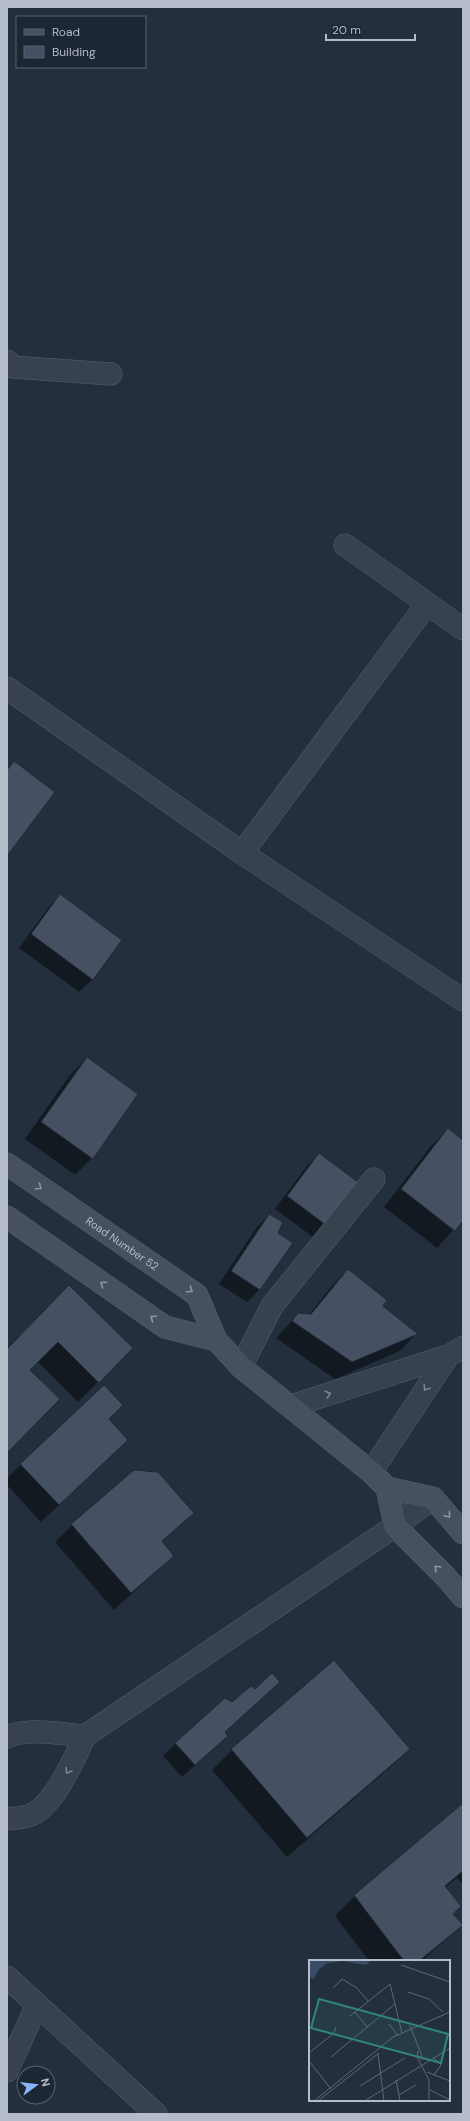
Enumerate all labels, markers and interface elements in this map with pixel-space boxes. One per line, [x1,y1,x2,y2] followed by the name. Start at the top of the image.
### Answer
[16,16,146,68] legend
[326,16,415,42] scale bar
[332,22,361,38] text: 20 m
[52,24,80,40] text: Road
[52,44,96,60] text: Building
[35,1182,42,1189] one-way arrow
[83,1213,161,1273] street label: Road Number 52
[100,1281,107,1289] one-way arrow
[186,1285,193,1293] one-way arrow
[150,1315,157,1323] one-way arrow
[424,1384,431,1391] one-way arrow
[325,1391,332,1399] one-way arrow
[443,1511,450,1518] one-way arrow
[434,1565,442,1572] one-way arrow
[65,1767,72,1775] one-way arrow
[309,1960,450,2101] inset map
[16,2065,56,2105] north arrow
[38,2077,53,2088] text: N

